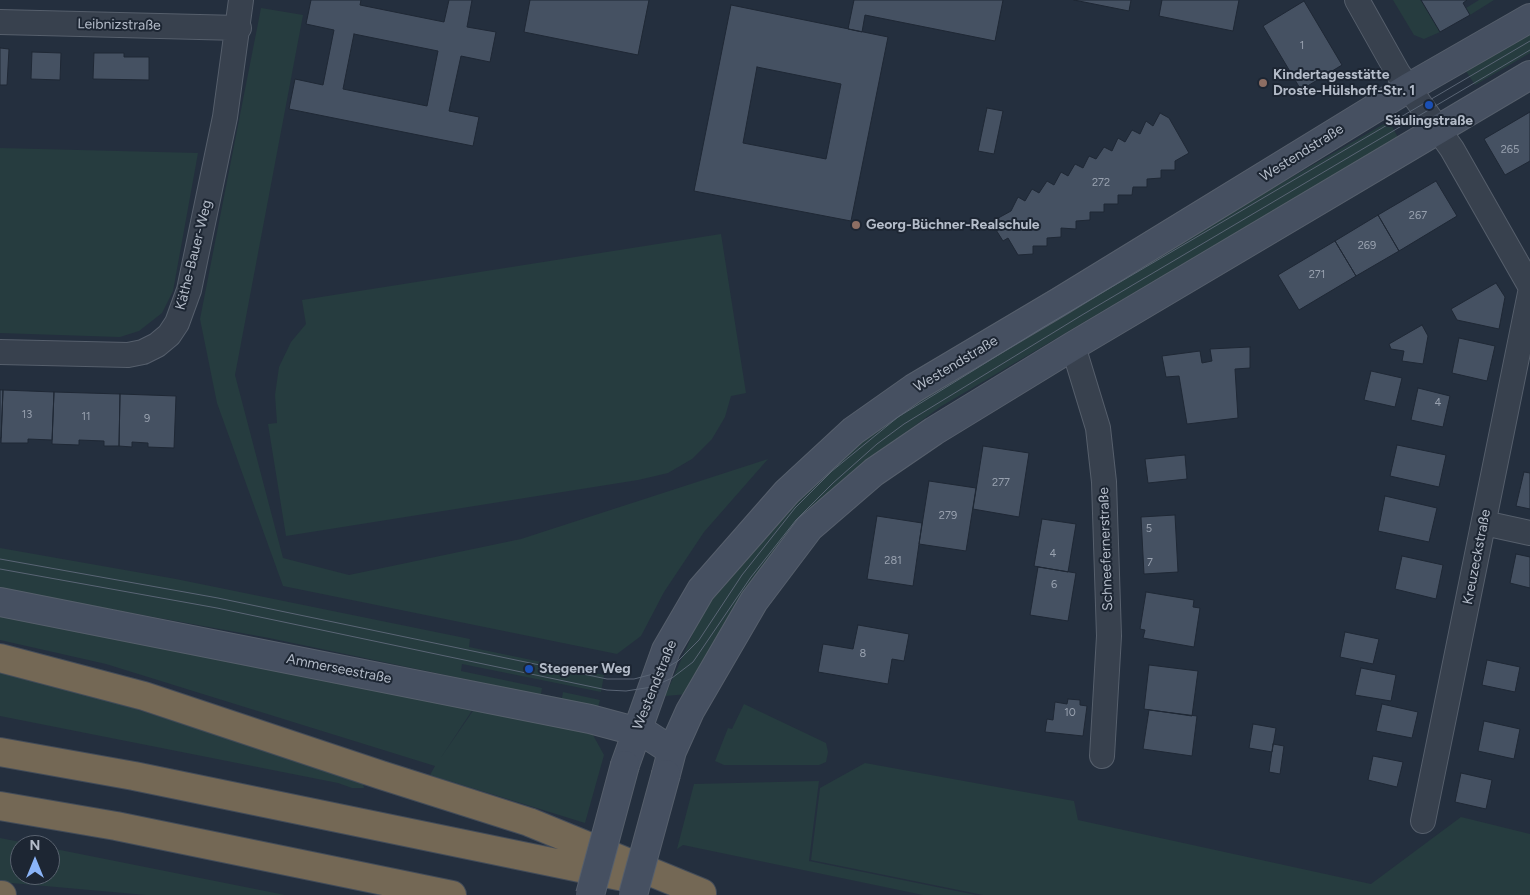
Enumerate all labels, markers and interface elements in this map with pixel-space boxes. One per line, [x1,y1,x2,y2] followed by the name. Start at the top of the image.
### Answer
[77,16,161,34] street label: Leibnizstraße
[1300,39,1304,53] house number: 1
[1273,67,1415,100] place label: Kindertagesstätte Droste-Hülshoff-Str. 1
[1257,77,1269,89] marker: Kindertagesstätte Droste-Hülshoff-Str. 1
[1423,99,1435,111] marker: Säulingstraße
[1385,113,1473,129] place label: Säulingstraße
[1257,121,1347,185] street label: Westendstraße
[1501,143,1519,157] house number: 265
[1092,176,1110,190] house number: 272
[172,198,216,312] street label: Käthe-Bauer-Weg
[1409,209,1427,223] house number: 267
[866,217,1040,233] place label: Georg-Büchner-Realschule
[850,219,862,231] marker: Georg-Büchner-Realschule
[1358,239,1376,253] house number: 269
[1309,268,1325,282] house number: 271
[911,332,1001,396] street label: Westendstraße
[1435,396,1441,410] house number: 4
[22,408,32,422] house number: 13
[81,410,91,424] house number: 11
[144,412,150,426] house number: 9
[992,476,1010,490] house number: 277
[1095,487,1117,611] street label: Schneefernerstraße
[1460,508,1494,606] street label: Kreuzeckstraße
[939,509,957,523] house number: 279
[1146,522,1152,536] house number: 5
[1050,547,1056,561] house number: 4
[884,554,902,568] house number: 281
[1147,556,1153,570] house number: 7
[1051,578,1057,592] house number: 6
[629,638,681,732] street label: Westendstraße
[860,647,866,661] house number: 8
[285,651,393,687] street label: Ammerseestraße
[539,661,631,677] place label: Stegener Weg
[523,663,535,675] marker: Stegener Weg
[1064,706,1076,720] house number: 10
[10,835,60,885] north arrow
[30,837,40,854] text: N

